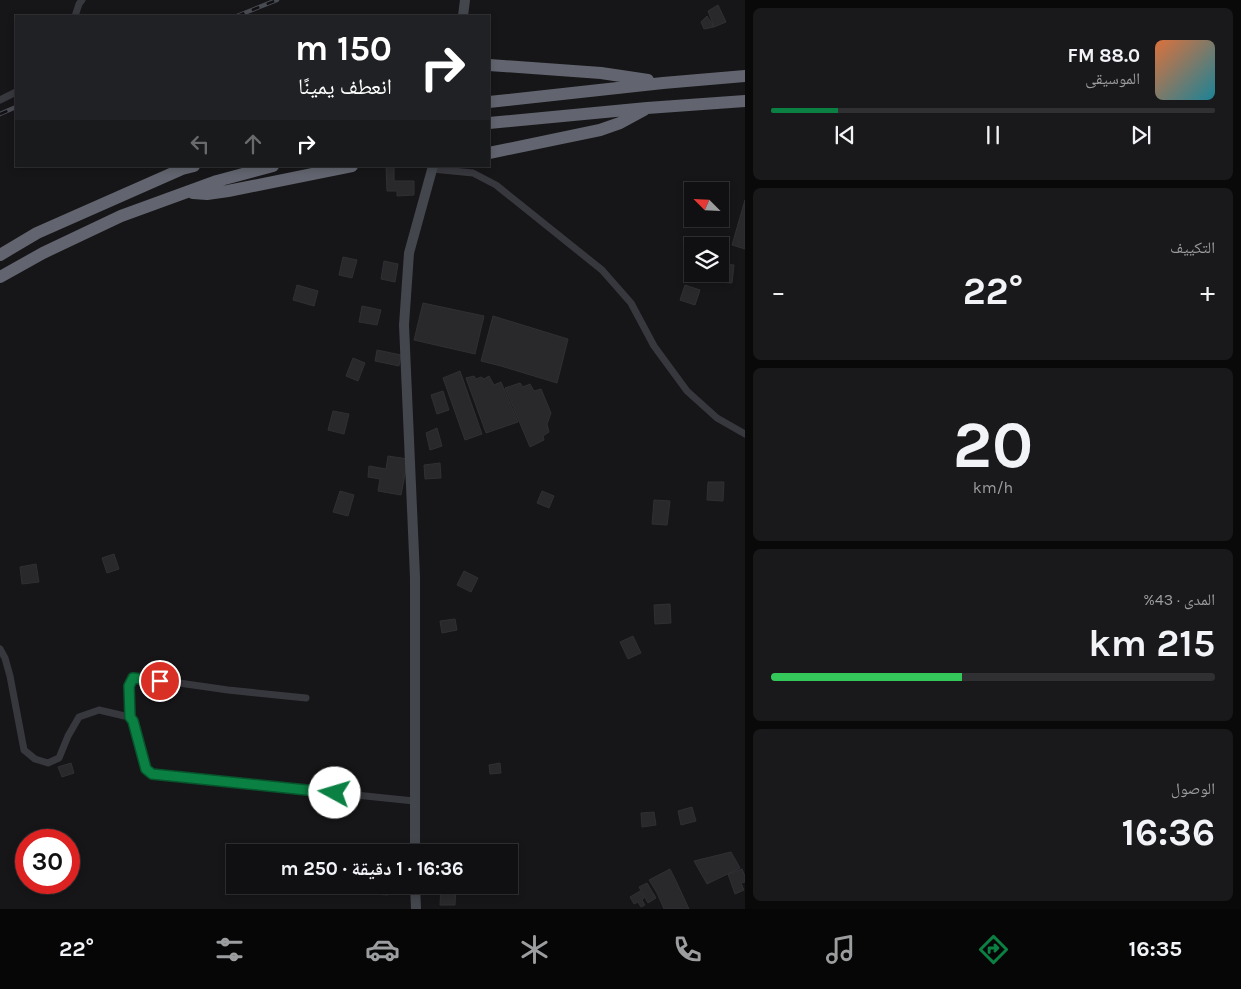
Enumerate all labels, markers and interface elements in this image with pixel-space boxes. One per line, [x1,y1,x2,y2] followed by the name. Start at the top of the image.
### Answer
[295,28,392,69] text: 150 m
[410,35,475,100] icon: right
[1068,45,1140,67] text: 88.0 FM
[1085,69,1140,88] text: الموسيقى
[298,74,392,100] text: انعطف يمينًا
[831,121,859,149] icon: previous
[979,121,1007,149] icon: pause
[1127,121,1155,149] icon: next
[186,130,214,158] icon: left
[239,130,267,158] icon: ahead
[292,130,320,158] icon: right
[684,182,729,228] north arrow
[684,182,729,282] map controls
[684,237,729,282] button: layers
[1170,238,1215,257] text: التكييف
[963,269,1023,314] text: 22°
[771,275,786,308] text: −
[1200,275,1215,308] text: +
[953,407,1033,483] text: 20
[973,478,1013,497] text: km/h
[1143,590,1215,609] text: المدى · 43%
[1088,621,1215,666] text: 215 km
[139,660,181,702] pin
[146,667,174,695] icon: arrive
[308,766,360,818] position arrow
[1171,779,1215,798] text: الوصول
[1121,810,1215,855] text: 16:36
[15,829,80,894] speed limit sign: 30
[280,858,464,880] text: 16:36 · 1 دقيقة · 250 m
[212,932,247,967] icon: filters
[365,932,400,967] icon: car
[517,932,552,967] icon: climate
[670,932,705,967] icon: phone
[823,932,858,967] icon: music
[976,932,1011,967] icon: directions
[59,936,94,962] text: 22°
[1129,936,1182,962] text: 16:35

